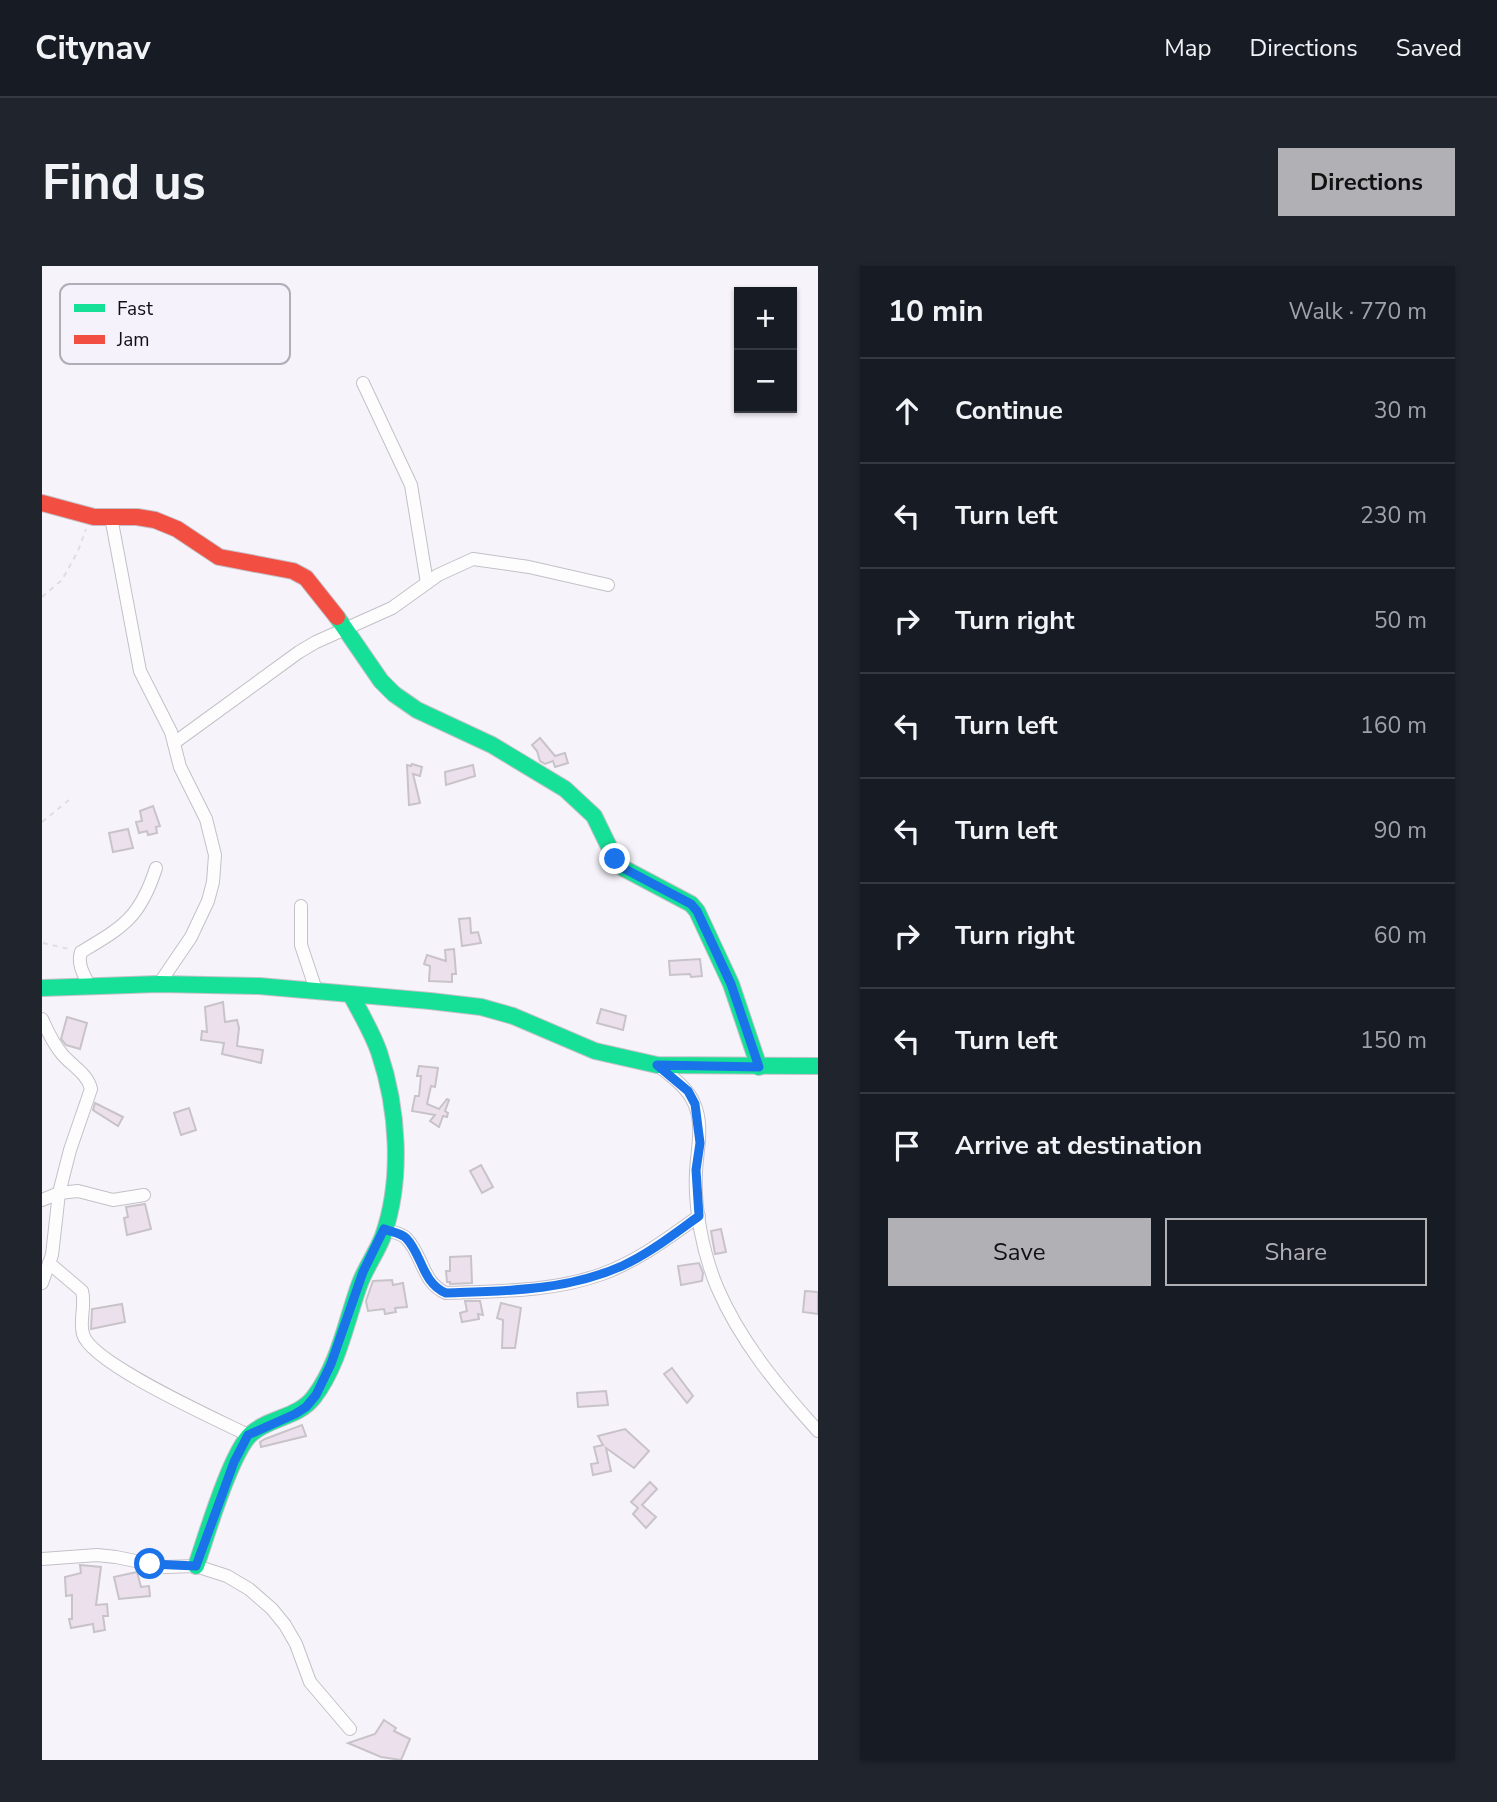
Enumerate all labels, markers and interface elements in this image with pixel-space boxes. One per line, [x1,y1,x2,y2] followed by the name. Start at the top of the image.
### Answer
[35,26,151,71] text: Citynav
[1164,32,1211,64] text: Map
[1249,32,1358,64] text: Directions
[1396,32,1462,64] text: Saved
[1278,148,1455,216] button: Directions
[42,149,206,216] text: Find us
[60,284,290,364] legend
[734,287,797,413] map controls
[734,287,797,350] button: +
[888,291,984,332] text: 10 min
[117,296,153,322] text: Fast
[1288,296,1427,327] text: Walk · 770 m
[116,327,150,353] text: Jam
[734,350,797,413] button: −
[888,392,926,430] icon: ahead
[955,393,1063,428] text: Continue
[1374,395,1427,426] text: 30 m
[888,497,926,535] icon: left
[955,498,1058,533] text: Turn left
[1360,500,1427,531] text: 230 m
[888,602,926,640] icon: right
[955,603,1074,638] text: Turn right
[1374,605,1427,636] text: 50 m
[888,707,926,745] icon: left
[955,708,1058,743] text: Turn left
[1360,710,1427,741] text: 160 m
[888,812,926,850] icon: left
[955,813,1058,848] text: Turn left
[1374,815,1427,846] text: 90 m
[599,843,630,874] route end
[888,917,926,955] icon: right
[955,918,1074,953] text: Turn right
[1374,920,1427,951] text: 60 m
[888,1022,926,1060] icon: left
[955,1023,1058,1058] text: Turn left
[1360,1025,1427,1056] text: 150 m
[888,1127,926,1165] icon: arrive
[955,1128,1202,1163] text: Arrive at destination
[888,1218,1151,1286] button: Save
[1165,1218,1427,1286] button: Share
[134,1548,165,1579] route start

